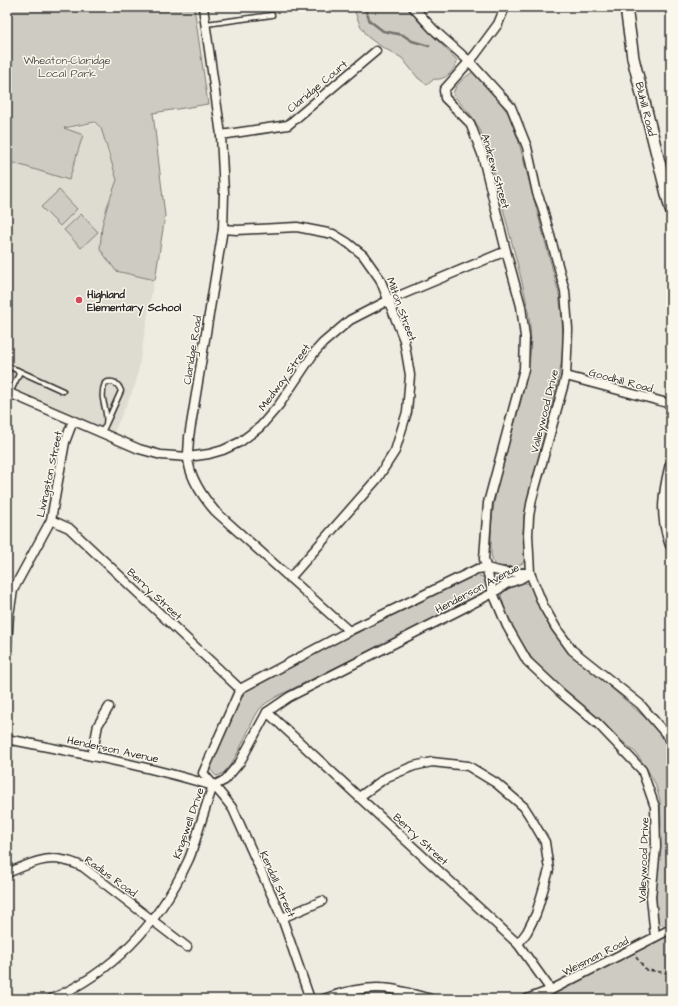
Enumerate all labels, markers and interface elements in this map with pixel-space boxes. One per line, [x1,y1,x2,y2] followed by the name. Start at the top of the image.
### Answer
[23,53,111,81] park label: Wheaton-Claridge Local Park
[284,56,352,117] street label: Claridge Court
[632,80,660,138] street label: Bluhill Road
[478,132,514,211] street label: Andrew Street
[383,275,420,344] street label: Milton Street
[86,287,182,317] place label: Highland Elementary School
[74,295,84,305] marker: Highland Elementary School
[180,314,206,386] street label: Claridge Road
[255,340,315,414] street label: Medway Street
[587,365,655,396] street label: Goodhill Road
[527,368,563,455] street label: Valleywood Drive
[33,429,67,519] street label: Livingston Street
[433,560,522,617] street label: Henderson Avenue
[123,565,186,625] street label: Berry Street
[66,732,160,767] street label: Henderson Avenue
[169,786,209,861] street label: Kingswell Drive
[389,810,452,870] street label: Berry Street
[635,817,653,903] street label: Valleywood Drive
[256,849,299,920] street label: Kendall Street
[81,852,140,901] street label: Radius Road
[559,933,631,980] street label: Weisman Road

